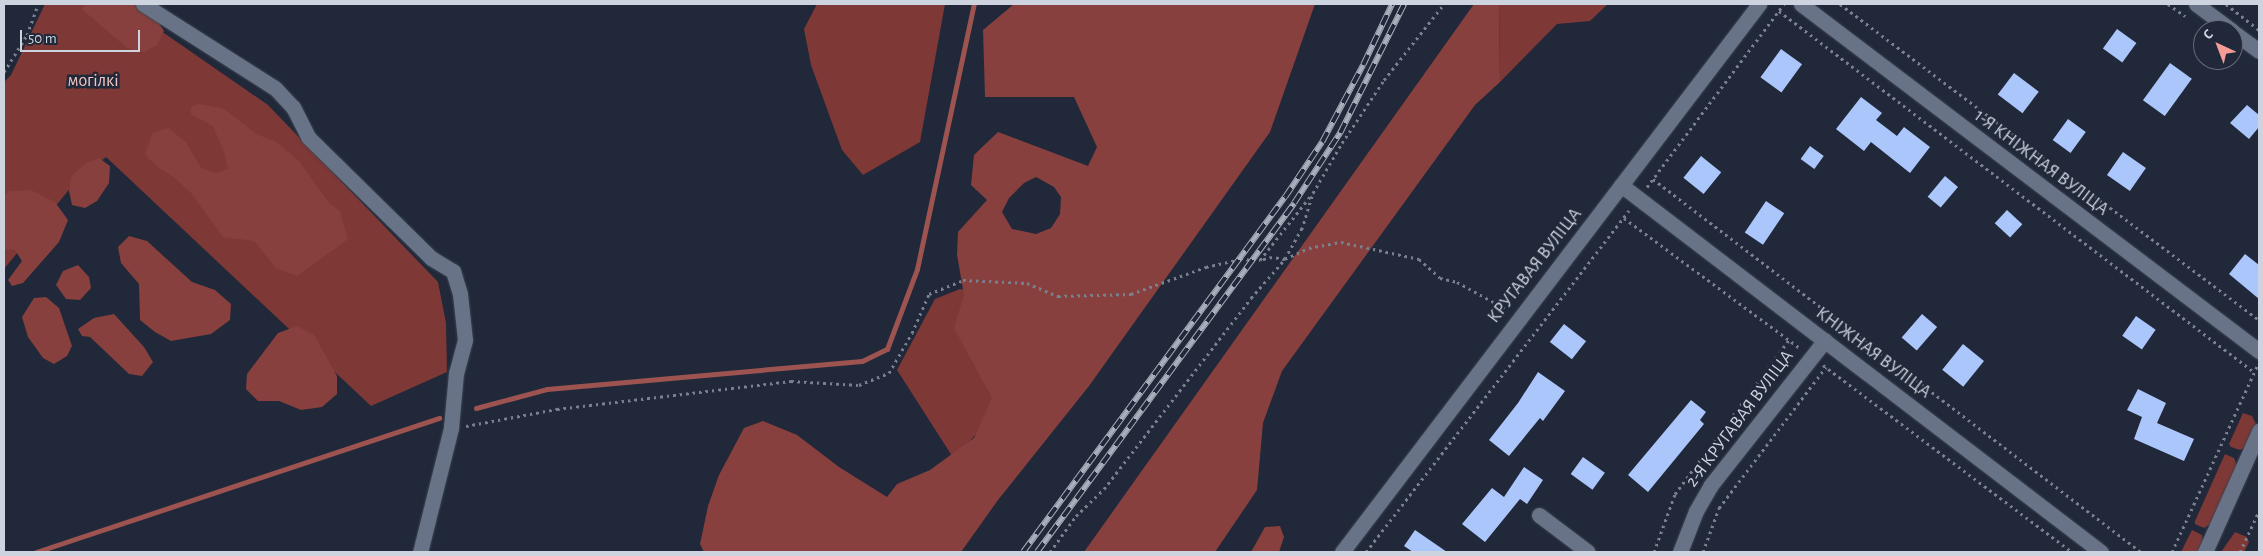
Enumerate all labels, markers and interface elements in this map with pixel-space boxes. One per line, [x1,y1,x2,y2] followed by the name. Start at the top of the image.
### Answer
[22,20,142,52] scale bar
[2193,20,2243,70] north arrow
[2201,27,2216,43] text: С
[28,31,57,46] text: 50 m
[67,70,119,92] park label: могілкі
[1970,105,2112,221] street label: 1-Я КНІЖНАЯ ВУЛІЦА
[1483,204,1587,328] street label: КРУГАВАЯ ВУЛІЦА
[1811,303,1935,403] street label: КНІЖНАЯ ВУЛІЦА
[1681,346,1799,492] street label: 2-Я КРУГАВАЯ ВУЛІЦА

